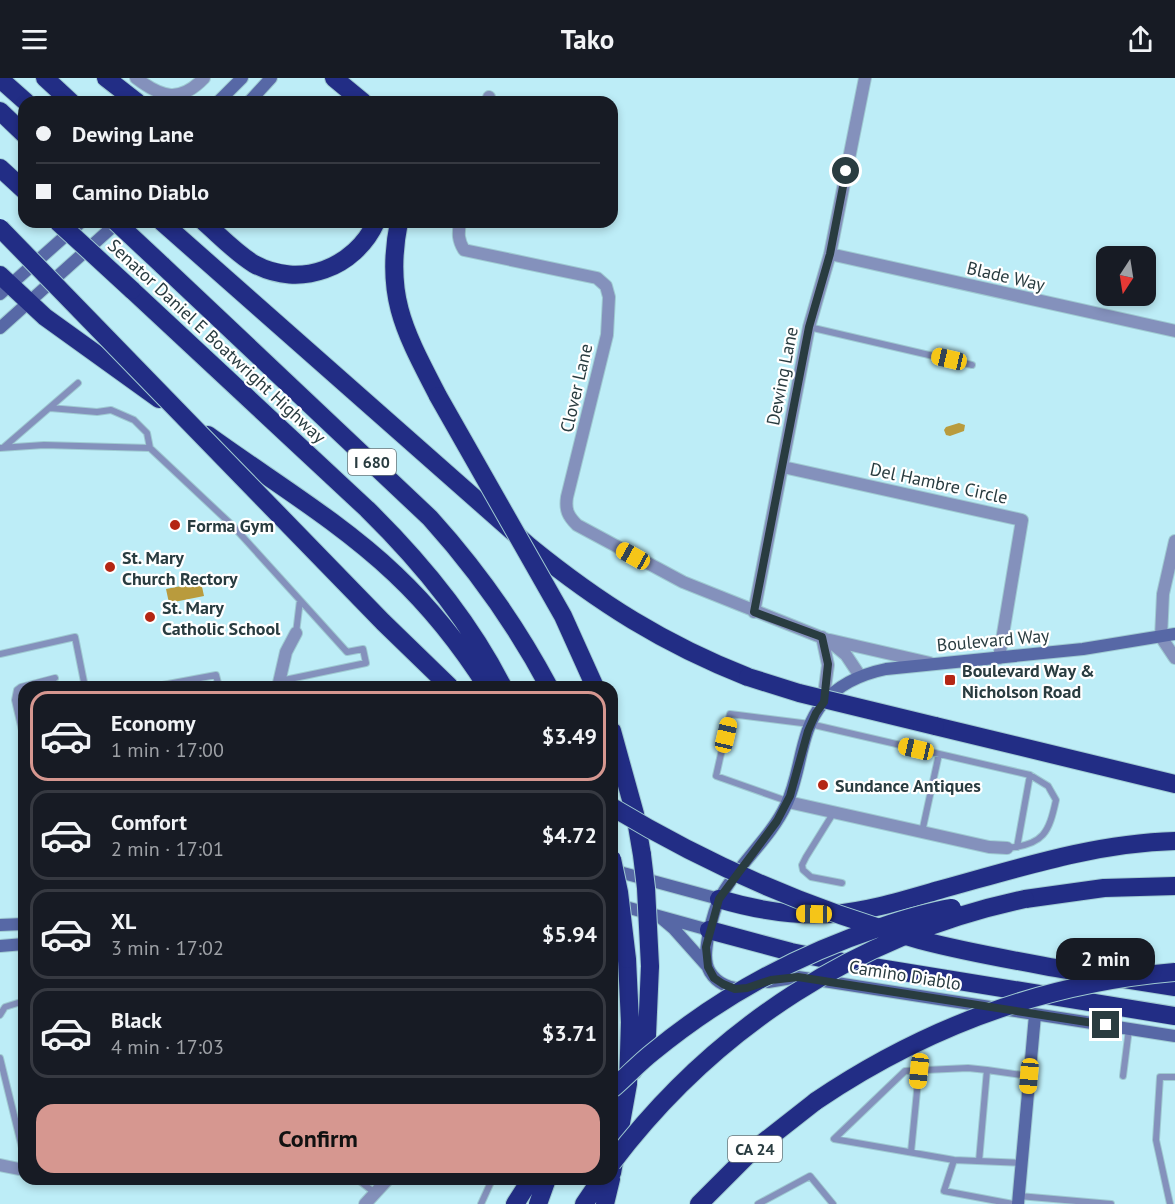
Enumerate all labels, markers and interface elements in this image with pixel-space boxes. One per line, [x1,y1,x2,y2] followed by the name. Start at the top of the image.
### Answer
[561,22,614,56] text: Tako
[18,23,51,56] icon: menu
[1124,23,1157,56] icon: share
[72,120,194,148] text: Dewing Lane
[832,157,859,184] route start
[72,178,209,206] text: Camino Diablo
[103,234,331,449] street label: Senator Daniel E Boatwright Highway
[1096,246,1156,306] north arrow
[1096,246,1156,306] map controls
[965,256,1048,296] street label: Blade Way
[761,325,803,427] street label: Dewing Lane
[555,341,597,435] street label: Clover Lane
[929,346,969,372] car
[348,449,396,475] road number: I 680
[868,457,1010,509] street label: Del Hambre Circle
[187,514,274,537] place label: Forma Gym
[168,518,182,532] marker: Forma Gym
[613,539,653,573] car
[122,546,238,590] place label: St. Mary Church Rectory
[103,560,117,574] marker: St. Mary Church Rectory
[162,596,281,640] place label: St. Mary Catholic School
[143,610,157,624] marker: St. Mary Catholic School
[936,624,1051,656] street label: Boulevard Way
[962,659,1095,703] place label: Boulevard Way & Nicholson Road
[943,673,957,687] marker: Boulevard Way & Nicholson Road
[39,709,93,763] icon: car
[111,709,195,737] text: Economy
[713,715,739,755] car
[542,722,597,750] text: $3.49
[896,736,936,762] car
[111,737,224,763] text: 1 min · 17:00
[835,774,981,797] place label: Sundance Antiques
[816,778,830,792] marker: Sundance Antiques
[39,808,93,862] icon: car
[111,808,187,836] text: Comfort
[542,821,597,849] text: $4.72
[111,836,224,862] text: 2 min · 17:01
[796,905,832,923] car
[39,907,93,961] icon: car
[111,907,136,935] text: XL
[542,920,597,948] text: $5.94
[111,935,224,961] text: 3 min · 17:02
[1056,938,1156,980] callout: 2 min
[1081,946,1130,972] text: 2 min
[847,955,963,995] street label: Camino Diablo
[39,1006,93,1060] icon: car
[111,1006,162,1034] text: Black
[1092,1011,1119,1038] route end
[542,1019,597,1047] text: $3.71
[111,1034,224,1060] text: 4 min · 17:03
[908,1052,930,1090] car
[1018,1057,1040,1095] car
[36,1104,600,1173] button: Confirm
[728,1136,782,1162] road number: CA 24

